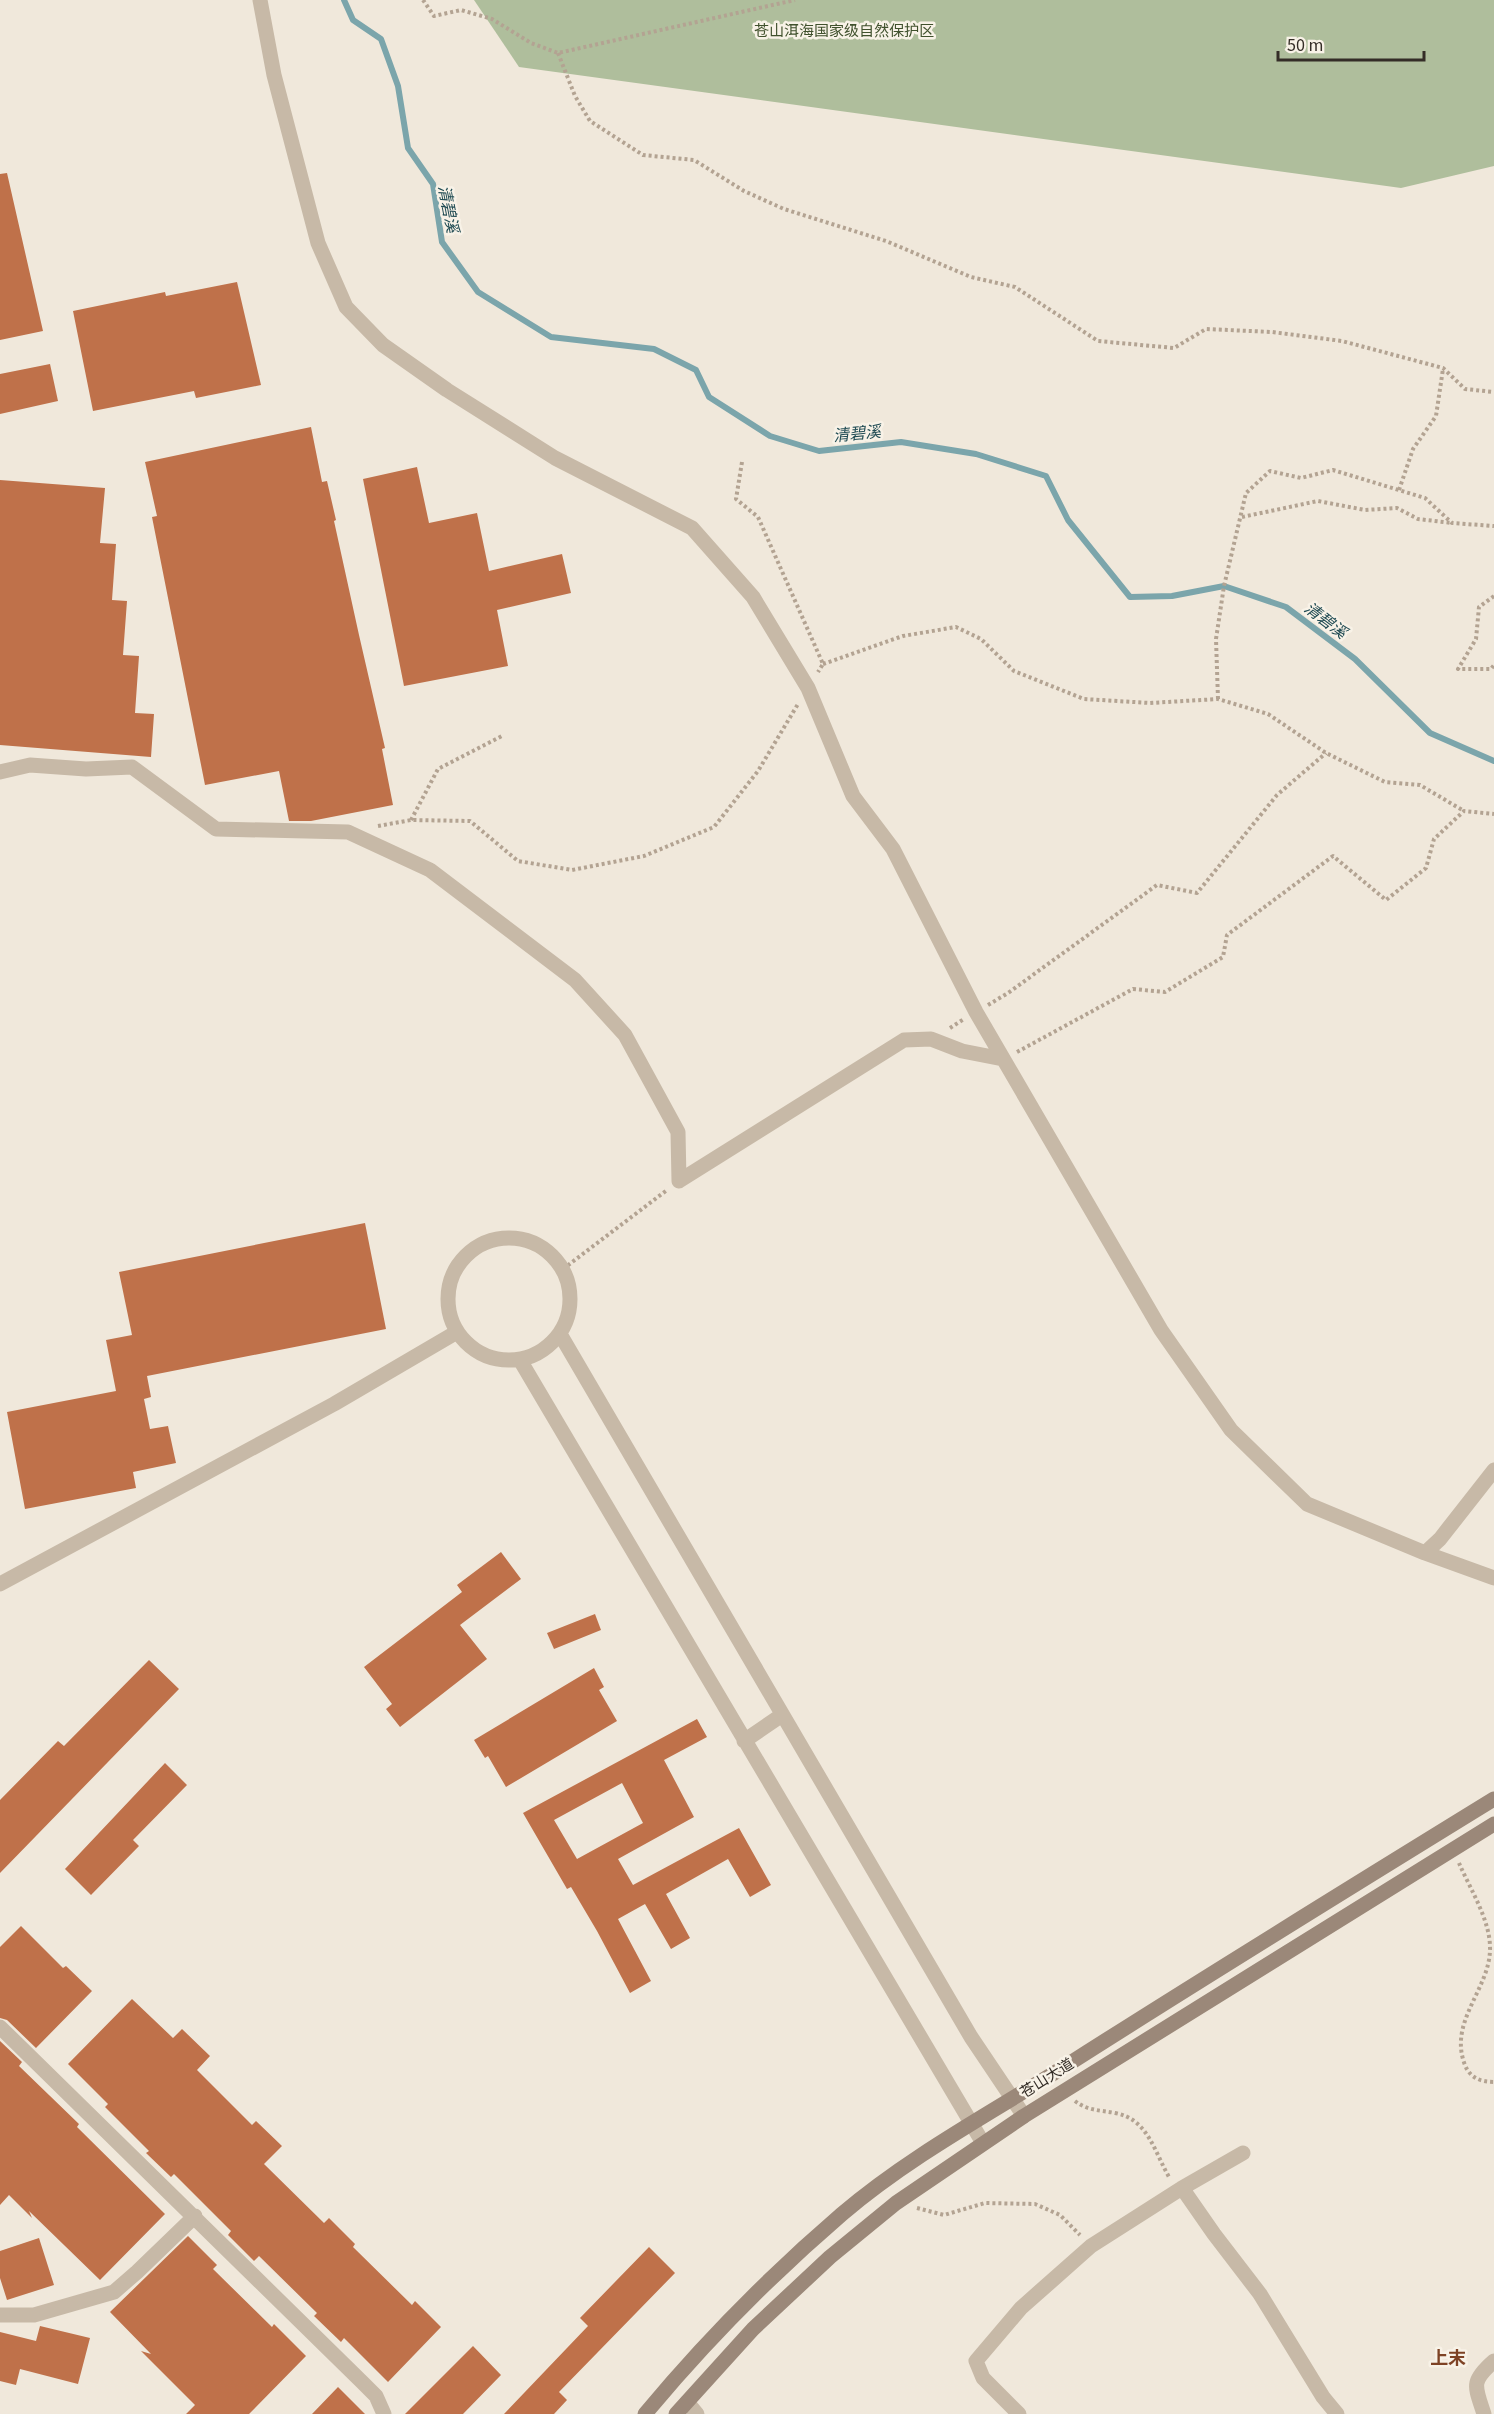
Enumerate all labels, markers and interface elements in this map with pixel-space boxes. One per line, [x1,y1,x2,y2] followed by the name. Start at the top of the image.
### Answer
[754,21,934,42] park label: 苍山洱海国家级自然保护区
[1278,24,1424,62] scale bar
[1287,33,1323,58] text: 50 m
[433,184,464,237] water label: 清碧溪
[832,420,884,447] water label: 清碧溪
[1300,598,1353,645] water label: 清碧溪
[1016,2054,1078,2103] street label: 苍山大道
[1430,2346,1466,2371] district label: 上末

